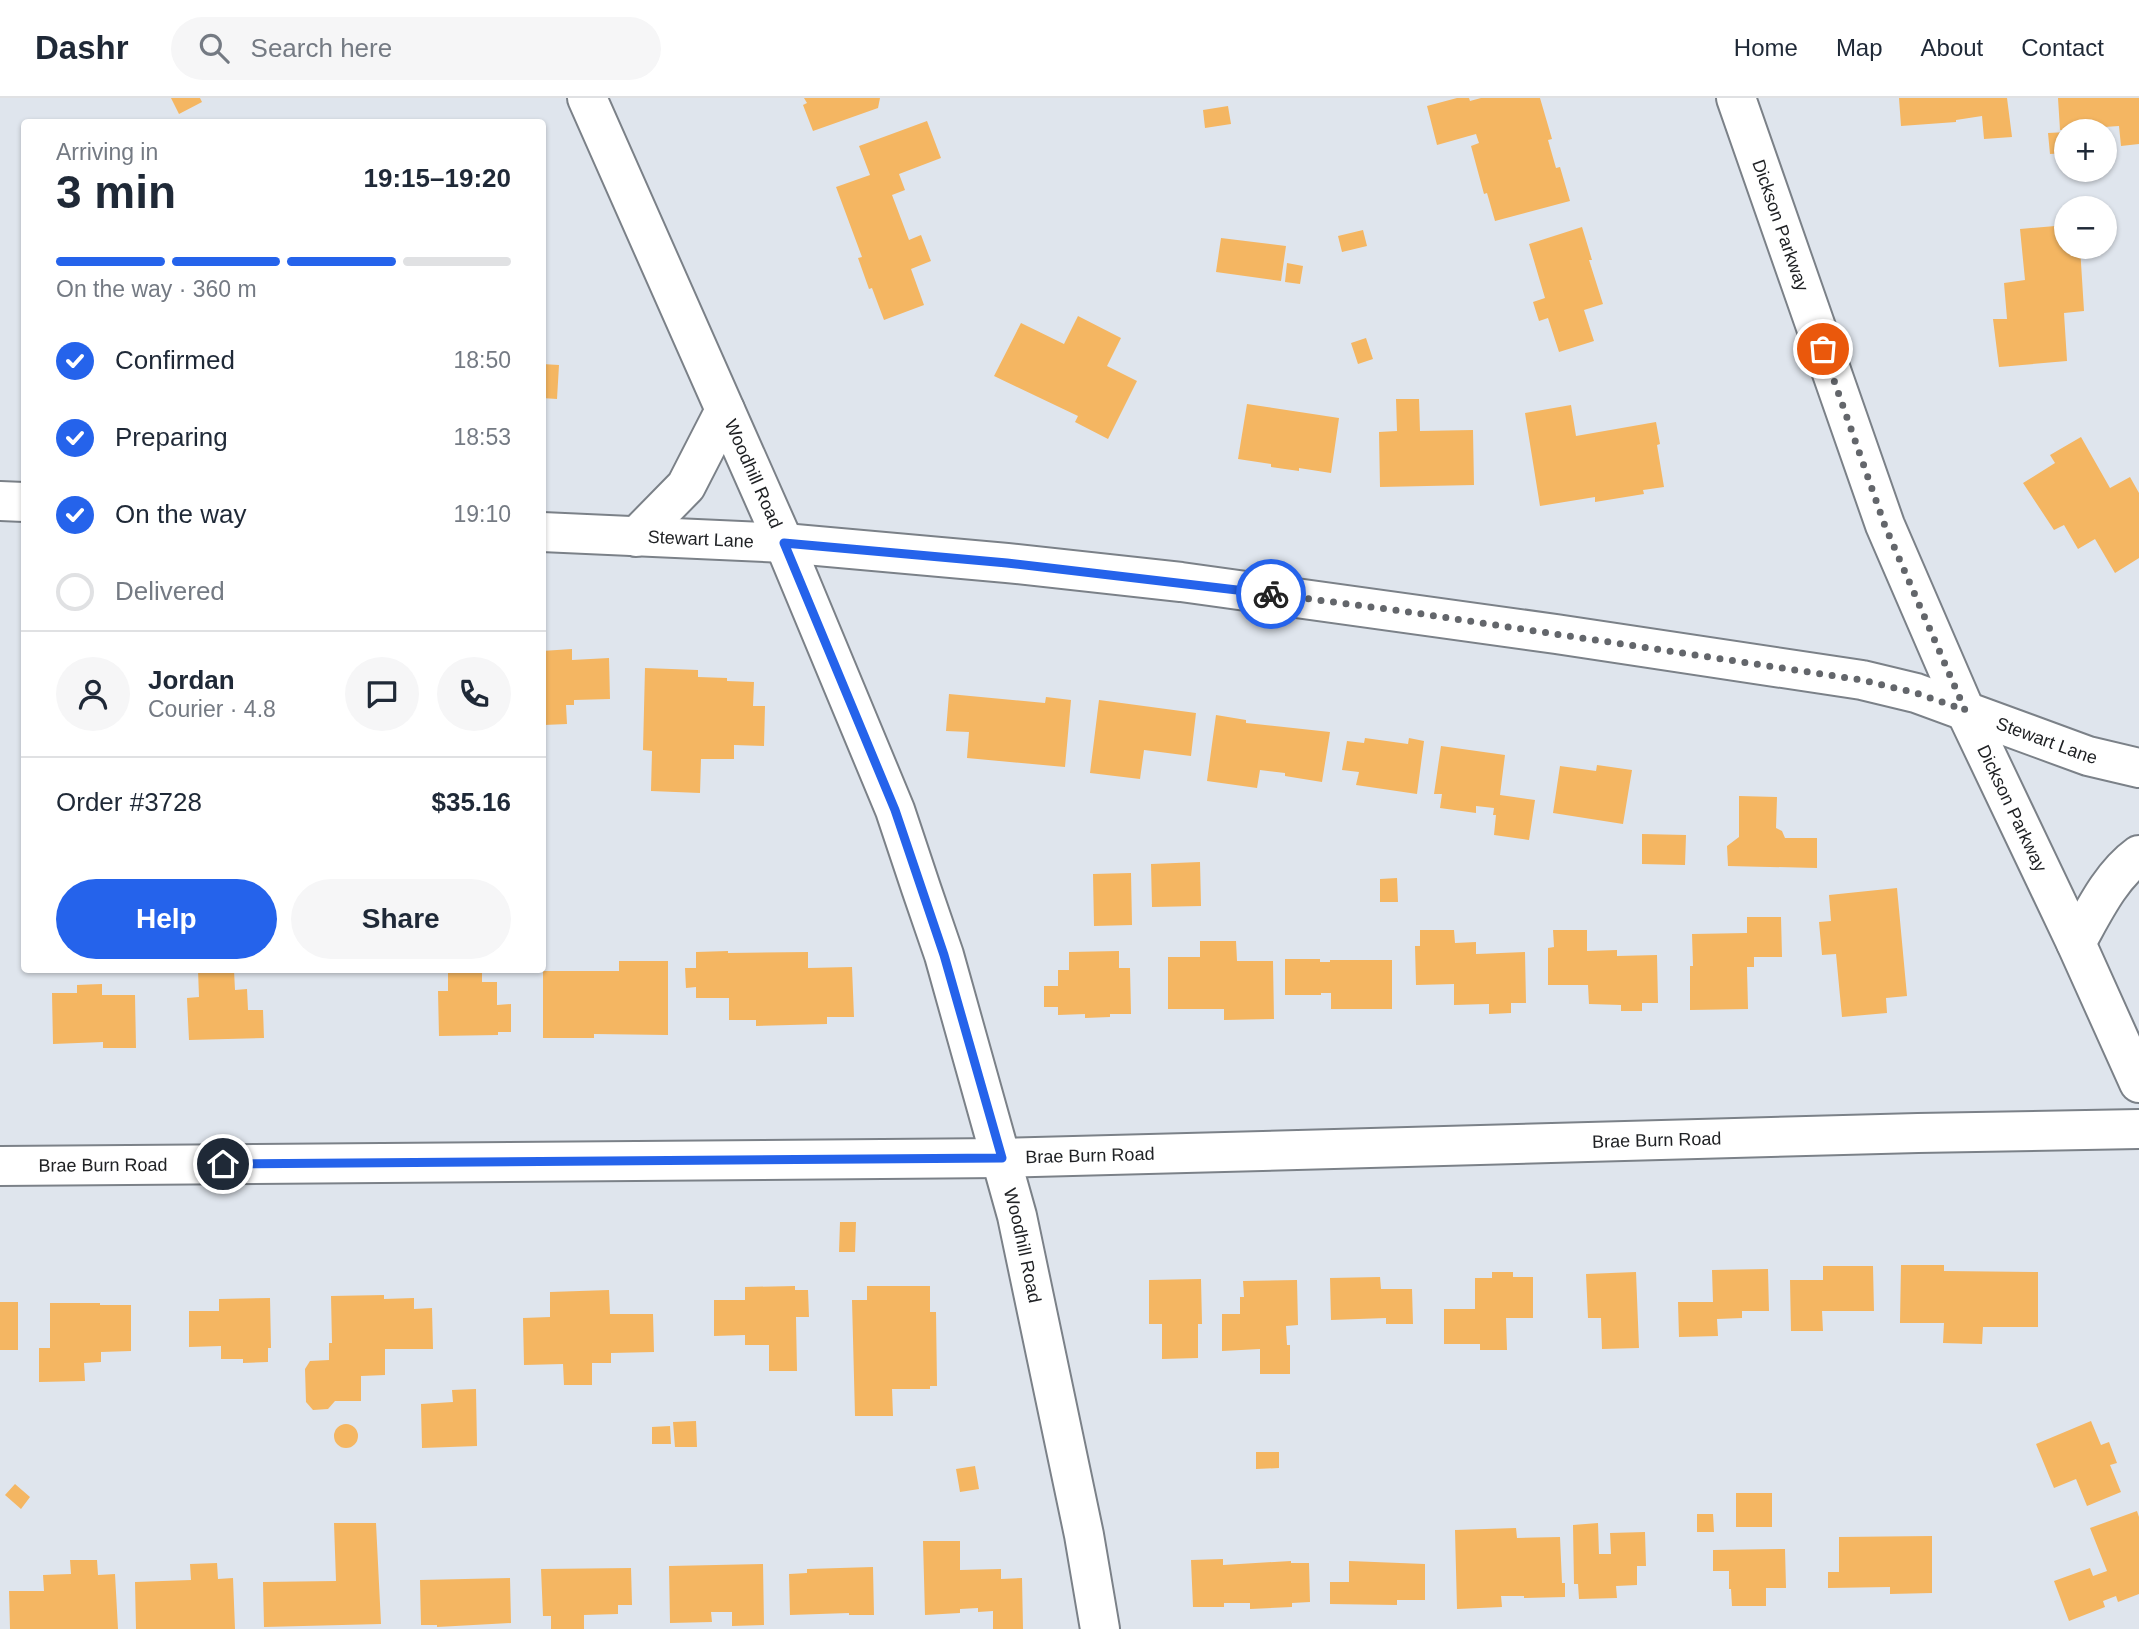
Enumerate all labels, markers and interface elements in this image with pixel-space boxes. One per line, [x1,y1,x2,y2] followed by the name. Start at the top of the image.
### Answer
[171,17,661,80] search box
[35,29,129,66] text: Dashr
[195,29,233,67] icon: search
[251,33,392,63] text: Search here
[1734,34,1798,61] text: Home
[1836,34,1883,61] text: Map
[1921,34,1983,61] text: About
[2021,34,2104,61] text: Contact
[2054,119,2117,259] map controls
[2054,119,2117,182] button: +
[56,139,158,165] text: Arriving in
[1748,157,1813,294] street label: Dickson Parkway
[364,163,511,193] text: 19:15–19:20
[56,166,176,218] text: 3 min
[2054,196,2117,259] button: −
[56,276,257,302] text: On the way · 360 m
[1793,319,1853,379] pin
[1804,330,1842,368] icon: bag
[56,342,94,380] icon: check
[115,345,235,375] text: Confirmed
[453,347,511,373] text: 18:50
[721,416,786,531] street label: Woodhill Road
[56,419,94,457] icon: check
[115,422,228,452] text: Preparing
[453,424,511,450] text: 18:53
[56,496,94,534] icon: check
[115,499,247,529] text: On the way
[453,501,511,527] text: 19:10
[647,527,754,552] street label: Stewart Lane
[1236,559,1306,629] courier
[1252,575,1290,613] icon: bike
[115,576,225,606] text: Delivered
[56,657,130,731] button: person
[345,657,419,731] button: chat
[437,657,511,731] button: phone
[148,665,235,695] text: Jordan
[148,696,276,722] text: Courier · 4.8
[1993,713,2099,768] street label: Stewart Lane
[1973,742,2051,875] street label: Dickson Parkway
[56,787,202,817] text: Order #3728
[431,787,511,817] text: $35.16
[56,879,277,959] button: Help
[291,879,511,959] button: Share
[1592,1128,1722,1152] street label: Brae Burn Road
[193,1134,253,1194] pin
[1025,1144,1155,1167] street label: Brae Burn Road
[204,1145,242,1183] icon: home
[38,1155,168,1176] street label: Brae Burn Road
[1000,1186,1045,1305] street label: Woodhill Road

